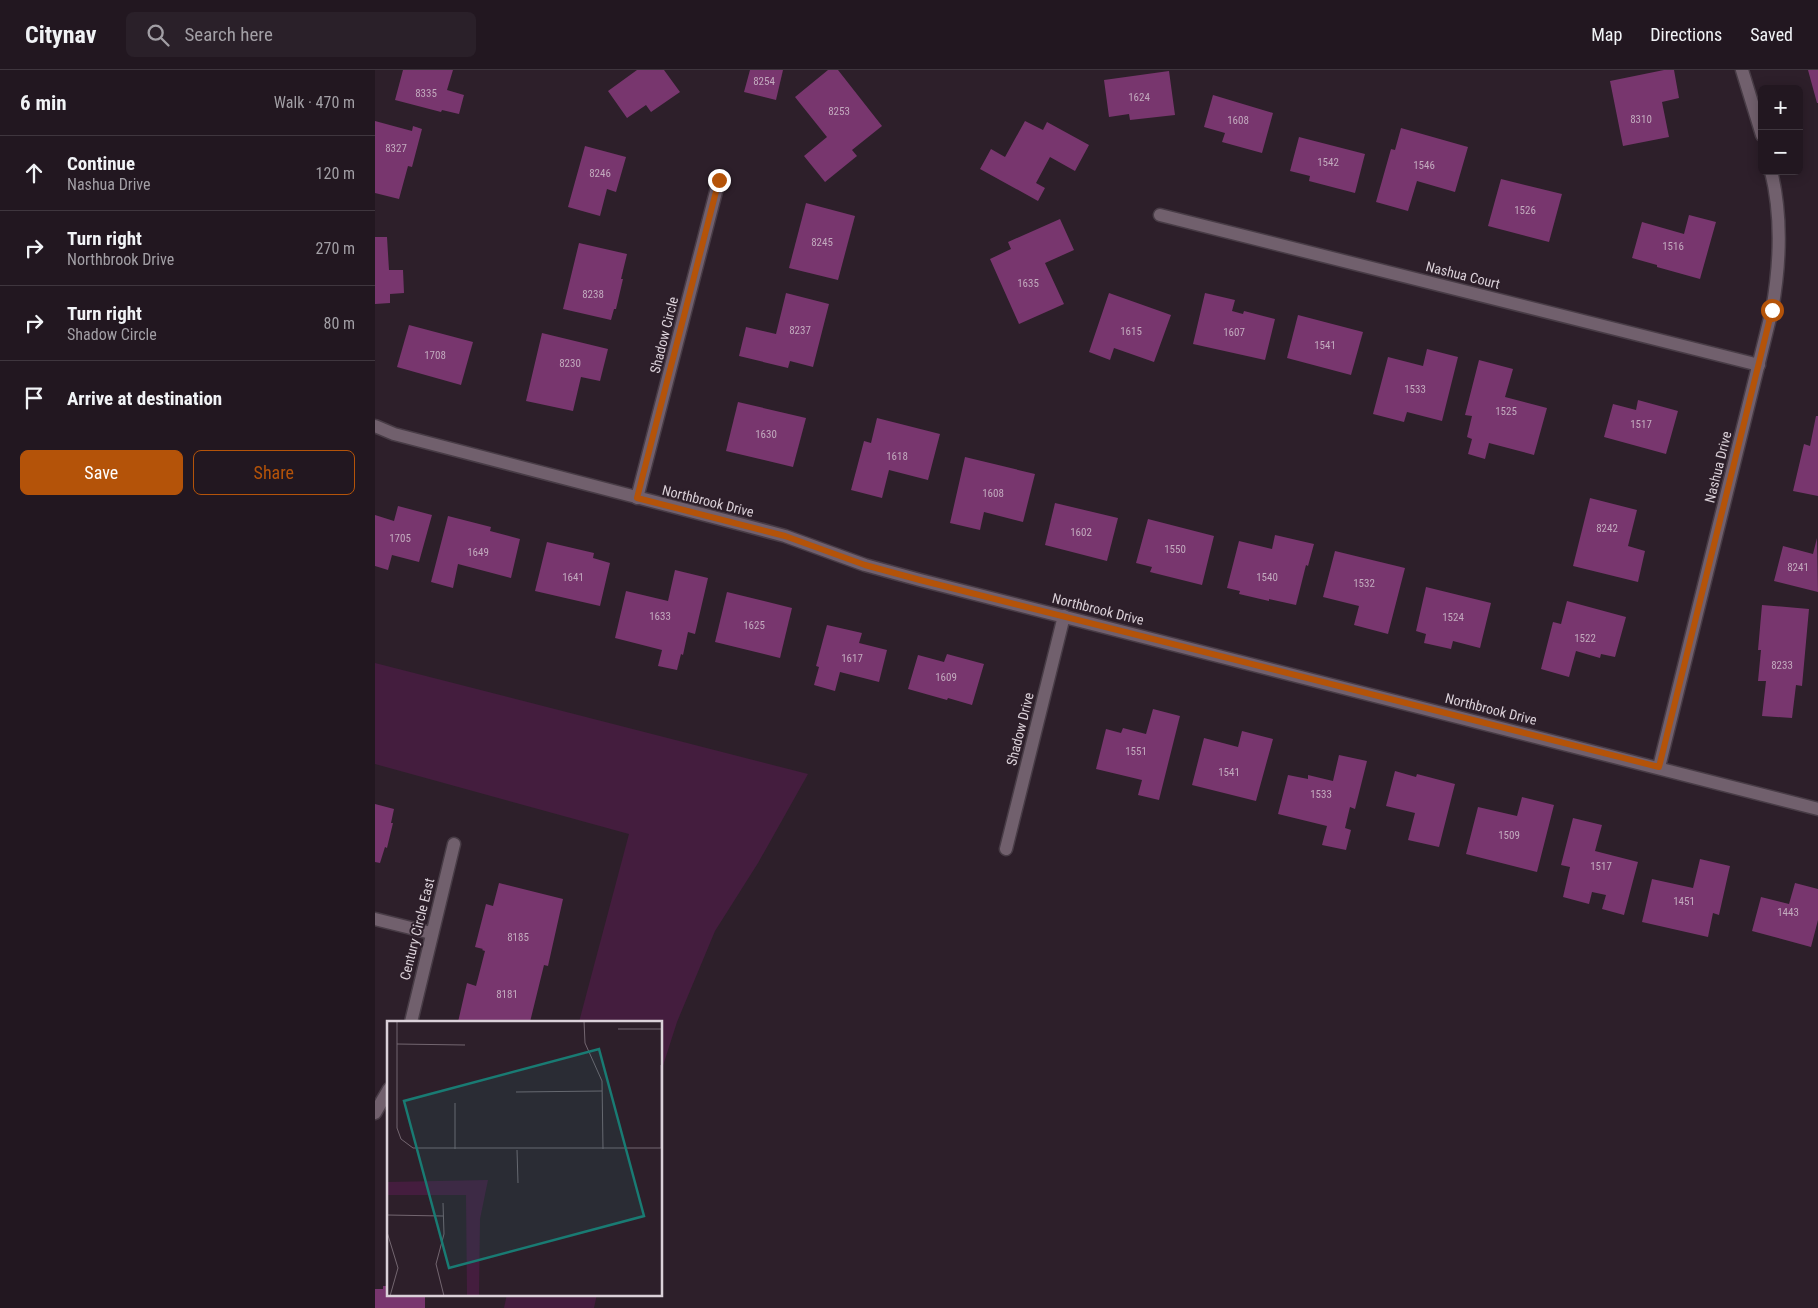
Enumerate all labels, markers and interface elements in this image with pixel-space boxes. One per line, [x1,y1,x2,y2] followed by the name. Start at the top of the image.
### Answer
[126,12,476,57] search box
[25,21,96,49] text: Citynav
[144,21,172,49] icon: search
[184,23,273,46] text: Search here
[1591,24,1622,45] text: Map
[1650,24,1722,45] text: Directions
[1750,24,1793,45] text: Saved
[753,75,775,88] house number: 8254
[1758,85,1803,175] map controls
[1758,85,1803,130] button: +
[415,87,437,100] house number: 8335
[20,91,67,115] text: 6 min
[1128,91,1150,104] house number: 1624
[274,93,355,112] text: Walk · 470 m
[828,105,850,118] house number: 8253
[1630,113,1652,126] house number: 8310
[1227,114,1249,127] house number: 1608
[1758,130,1803,175] button: −
[385,142,407,155] house number: 8327
[67,152,135,175] text: Continue
[1317,156,1339,169] house number: 1542
[20,159,48,187] icon: ahead
[1413,159,1435,172] house number: 1546
[316,164,355,183] text: 120 m
[589,167,611,180] house number: 8246
[708,169,731,192] route end
[67,175,151,194] text: Nashua Drive
[1514,204,1536,217] house number: 1526
[67,227,142,250] text: Turn right
[20,234,48,262] icon: right
[811,236,833,249] house number: 8245
[316,239,355,258] text: 270 m
[1662,240,1684,253] house number: 1516
[67,250,174,269] text: Northbrook Drive
[1424,258,1502,292] street label: Nashua Court
[1017,277,1039,290] house number: 1635
[582,288,604,301] house number: 8238
[647,295,681,375] street label: Shadow Circle
[1761,299,1784,322] route start
[67,302,142,325] text: Turn right
[20,309,48,337] icon: right
[323,314,355,333] text: 80 m
[789,324,811,337] house number: 8237
[67,325,157,344] text: Shadow Circle
[1120,325,1142,338] house number: 1615
[1223,326,1245,339] house number: 1607
[1314,339,1336,352] house number: 1541
[424,349,446,362] house number: 1708
[559,357,581,370] house number: 8230
[1404,383,1426,396] house number: 1533
[20,384,48,412] icon: arrive
[67,387,222,410] text: Arrive at destination
[1495,405,1517,418] house number: 1525
[1630,418,1652,431] house number: 1517
[755,428,777,441] house number: 1630
[1701,429,1735,504] street label: Nashua Drive
[20,450,183,495] button: Save
[193,450,355,495] button: Share
[886,450,908,463] house number: 1618
[661,482,756,520] street label: Northbrook Drive
[982,487,1004,500] house number: 1608
[1596,522,1618,535] house number: 8242
[1070,526,1092,539] house number: 1602
[389,532,411,545] house number: 1705
[1164,543,1186,556] house number: 1550
[467,546,489,559] house number: 1649
[1787,561,1809,574] house number: 8241
[562,571,584,584] house number: 1641
[1256,571,1278,584] house number: 1540
[1353,577,1375,590] house number: 1532
[1051,590,1146,628] street label: Northbrook Drive
[649,610,671,623] house number: 1633
[1442,611,1464,624] house number: 1524
[743,619,765,632] house number: 1625
[1574,632,1596,645] house number: 1522
[841,652,863,665] house number: 1617
[1771,659,1793,672] house number: 8233
[935,671,957,684] house number: 1609
[1003,690,1037,767] street label: Shadow Drive
[1444,690,1539,728] street label: Northbrook Drive
[1125,745,1147,758] house number: 1551
[1218,766,1240,779] house number: 1541
[1310,788,1332,801] house number: 1533
[1498,829,1520,842] house number: 1509
[1590,860,1612,873] house number: 1517
[397,876,437,982] street label: Century Circle East
[1673,895,1695,908] house number: 1451
[1777,906,1799,919] house number: 1443
[507,931,529,944] house number: 8185
[496,988,518,1001] house number: 8181
[387,1021,663,1296] inset map

